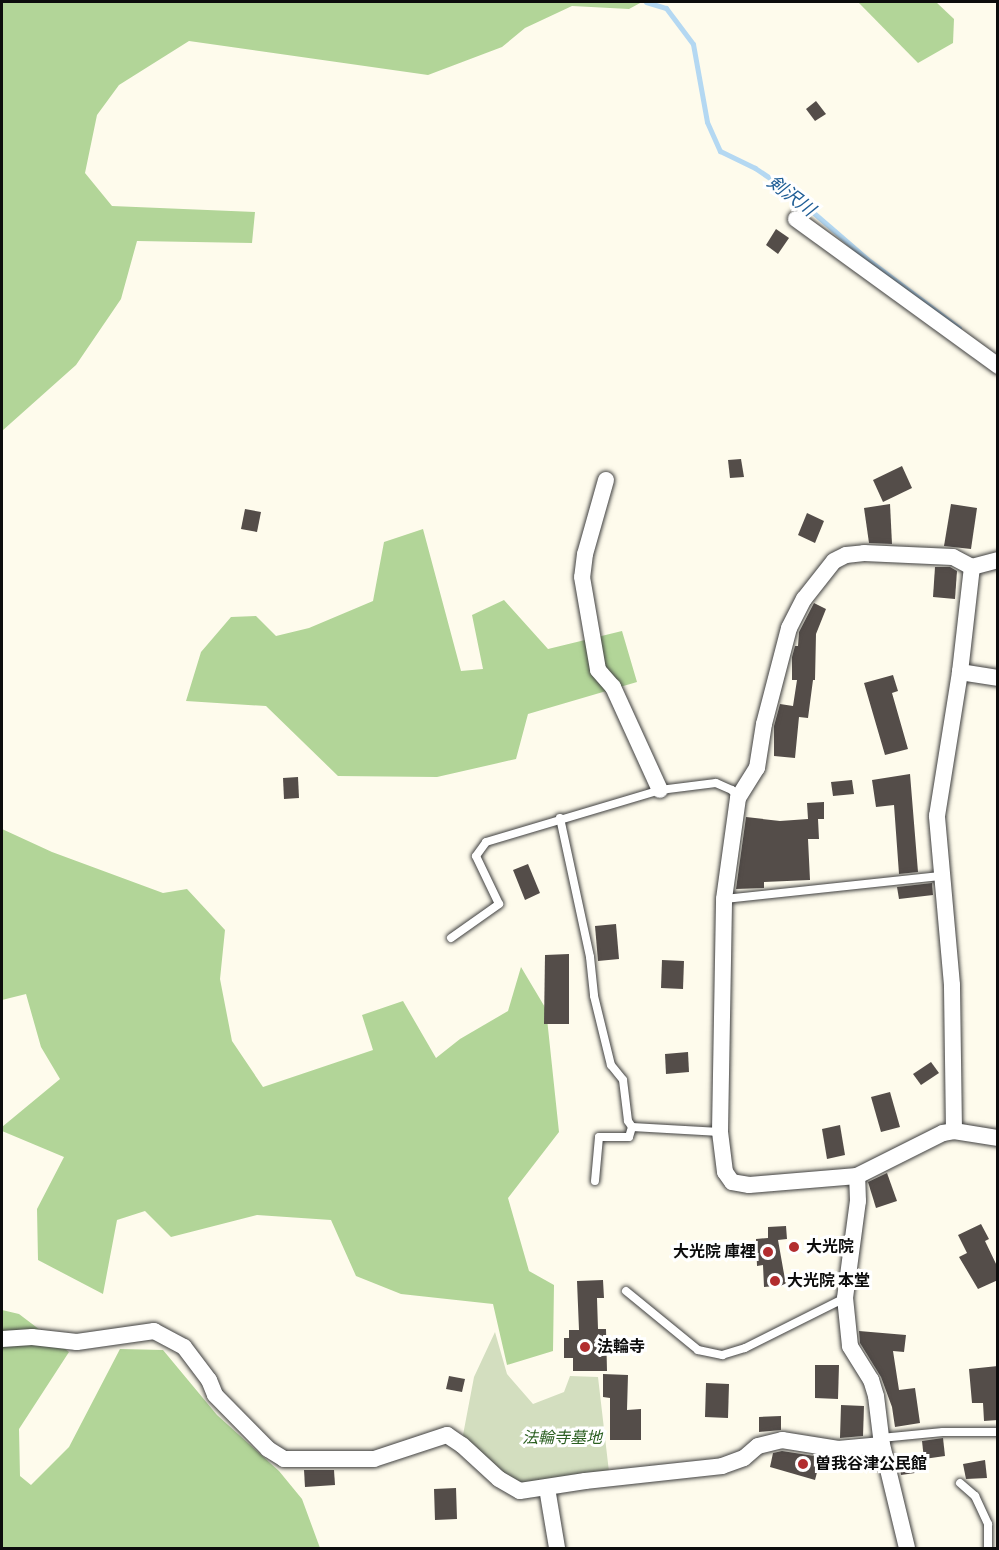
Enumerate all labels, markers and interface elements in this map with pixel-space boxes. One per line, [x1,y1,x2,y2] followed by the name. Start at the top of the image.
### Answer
[763,171,819,221] water label: 剣沢川
[806,1237,854,1257] place label: 大光院
[787,1240,801,1254] marker: 大光院
[673,1242,756,1262] place label: 大光院 庫裡
[761,1245,775,1259] marker: 大光院 庫裡
[787,1271,870,1291] place label: 大光院 本堂
[768,1274,782,1288] marker: 大光院 本堂
[597,1337,645,1357] place label: 法輪寺
[578,1340,592,1354] marker: 法輪寺
[522,1428,602,1448] park label: 法輪寺墓地
[815,1454,927,1474] place label: 曽我谷津公民館
[796,1457,810,1471] marker: 曽我谷津公民館

